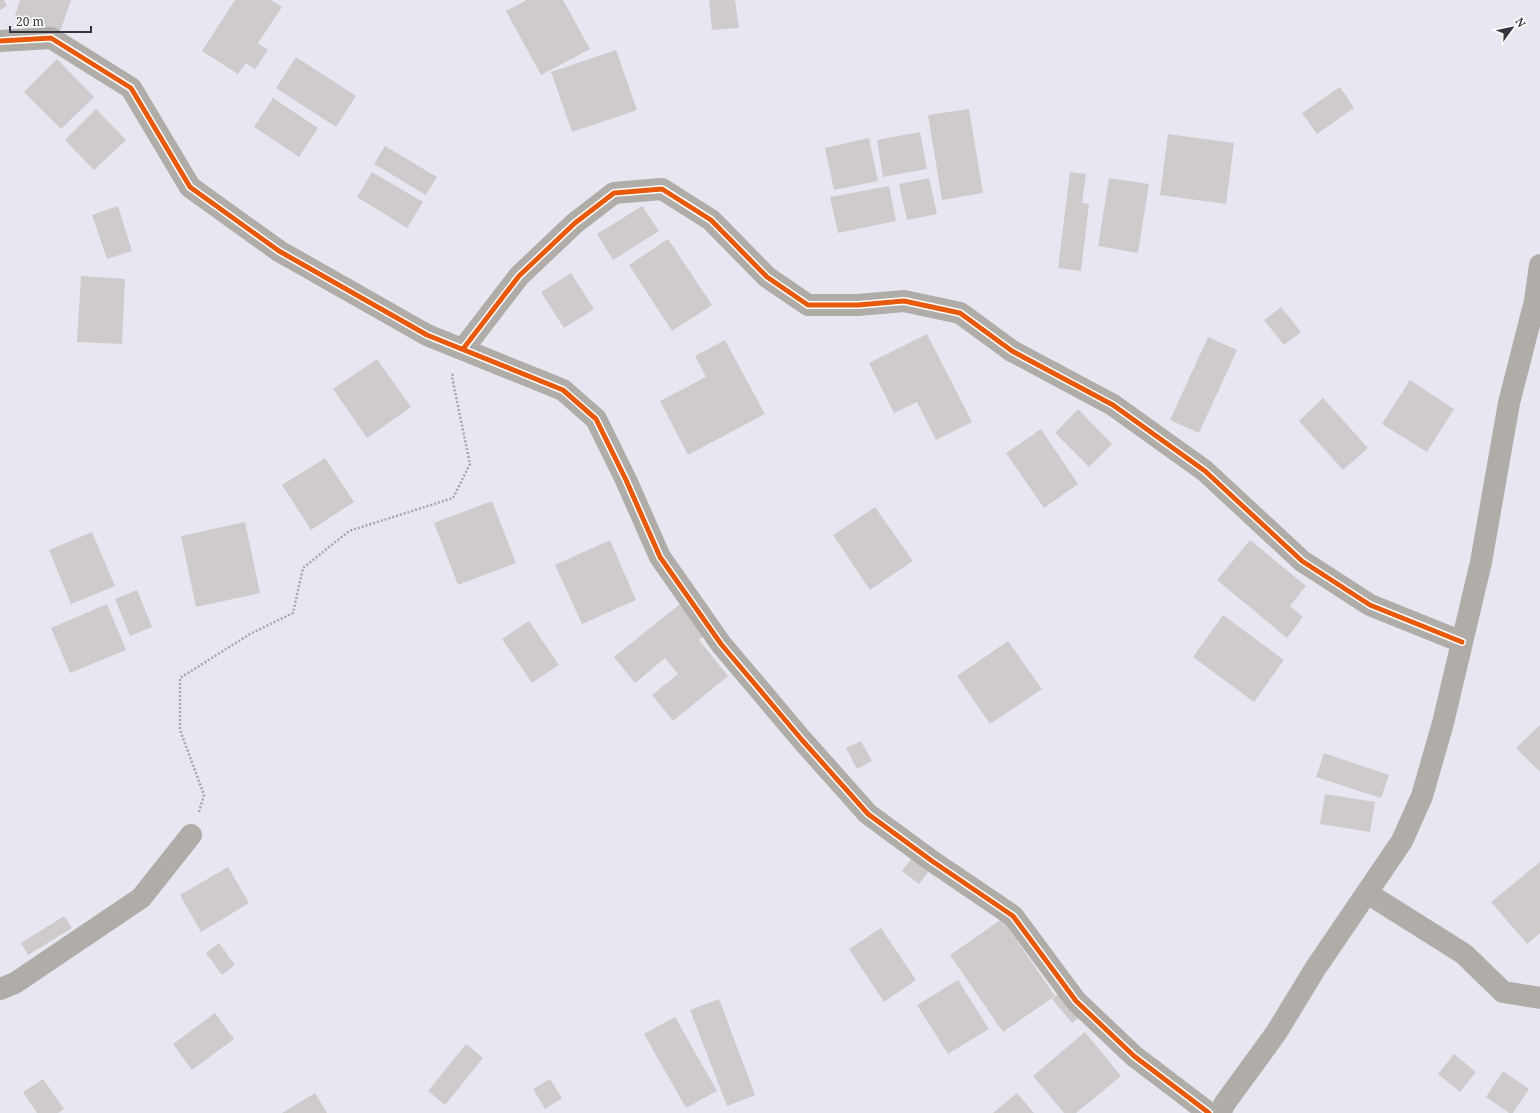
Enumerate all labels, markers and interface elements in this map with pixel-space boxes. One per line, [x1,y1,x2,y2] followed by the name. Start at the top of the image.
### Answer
[10,8,91,34] scale bar
[1492,8,1532,48] north arrow
[16,13,44,30] text: 20 m
[1512,15,1530,30] text: N

